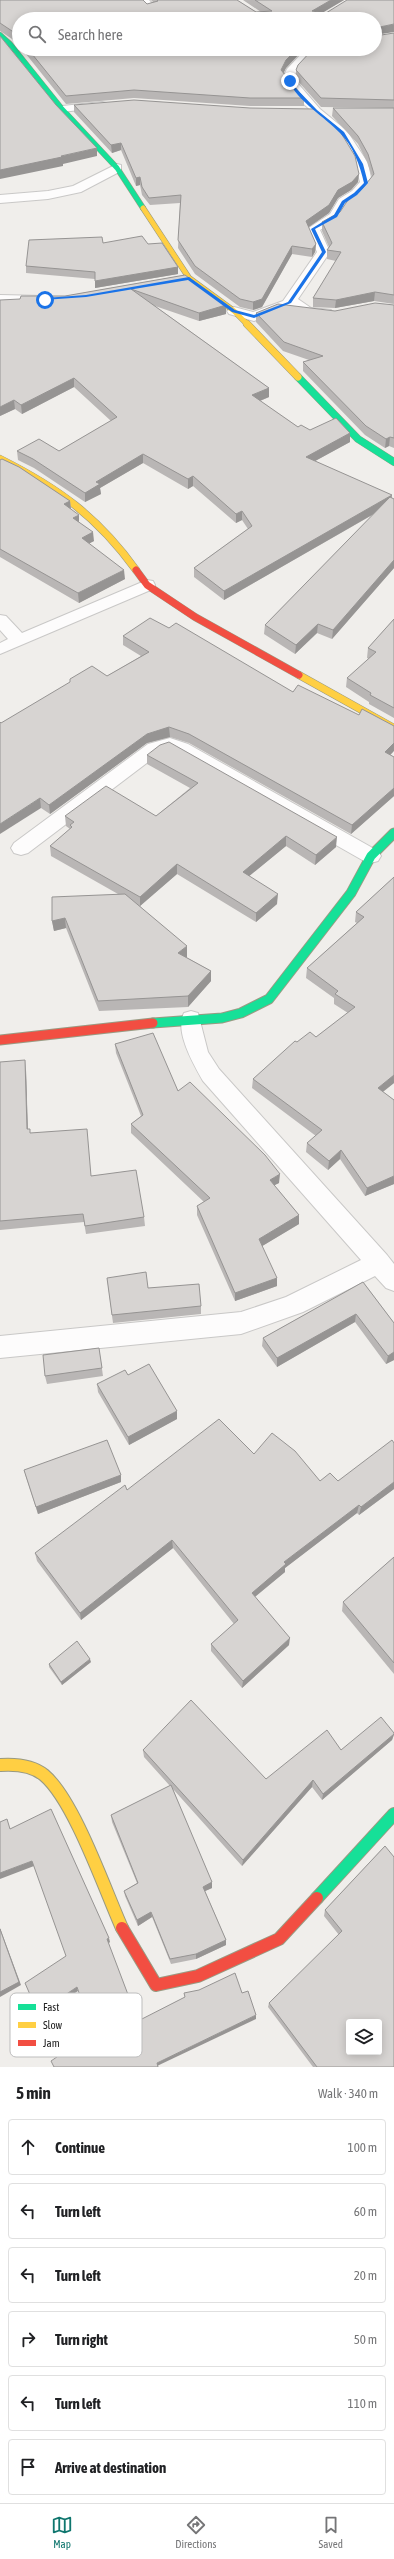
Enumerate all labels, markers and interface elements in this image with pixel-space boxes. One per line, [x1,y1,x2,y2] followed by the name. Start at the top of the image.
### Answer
[12,12,382,56] search box
[26,23,48,45] icon: search
[58,26,123,43] text: Search here
[281,72,299,90] route end
[36,291,54,309] route start
[10,1993,142,2057] legend
[43,2001,59,2013] text: Fast
[43,2019,62,2031] text: Slow
[346,2019,382,2055] map controls
[346,2019,382,2055] button: layers
[43,2037,60,2049] text: Jam
[16,2083,51,2103] text: 5 min
[318,2086,378,2101] text: Walk · 340 m
[17,2136,39,2158] icon: ahead
[55,2139,105,2156] text: Continue
[348,2140,377,2155] text: 100 m
[17,2200,39,2222] icon: left
[55,2203,101,2220] text: Turn left
[354,2204,377,2219] text: 60 m
[17,2264,39,2286] icon: left
[55,2267,101,2284] text: Turn left
[354,2268,377,2283] text: 20 m
[17,2328,39,2350] icon: right
[55,2331,108,2348] text: Turn right
[354,2332,377,2347] text: 50 m
[17,2392,39,2414] icon: left
[55,2395,101,2412] text: Turn left
[348,2396,377,2411] text: 110 m
[17,2456,39,2478] icon: arrive
[55,2459,166,2476] text: Arrive at destination
[51,2514,73,2550] tab: Map
[175,2514,216,2550] tab: Directions
[319,2514,343,2550] tab: Saved

